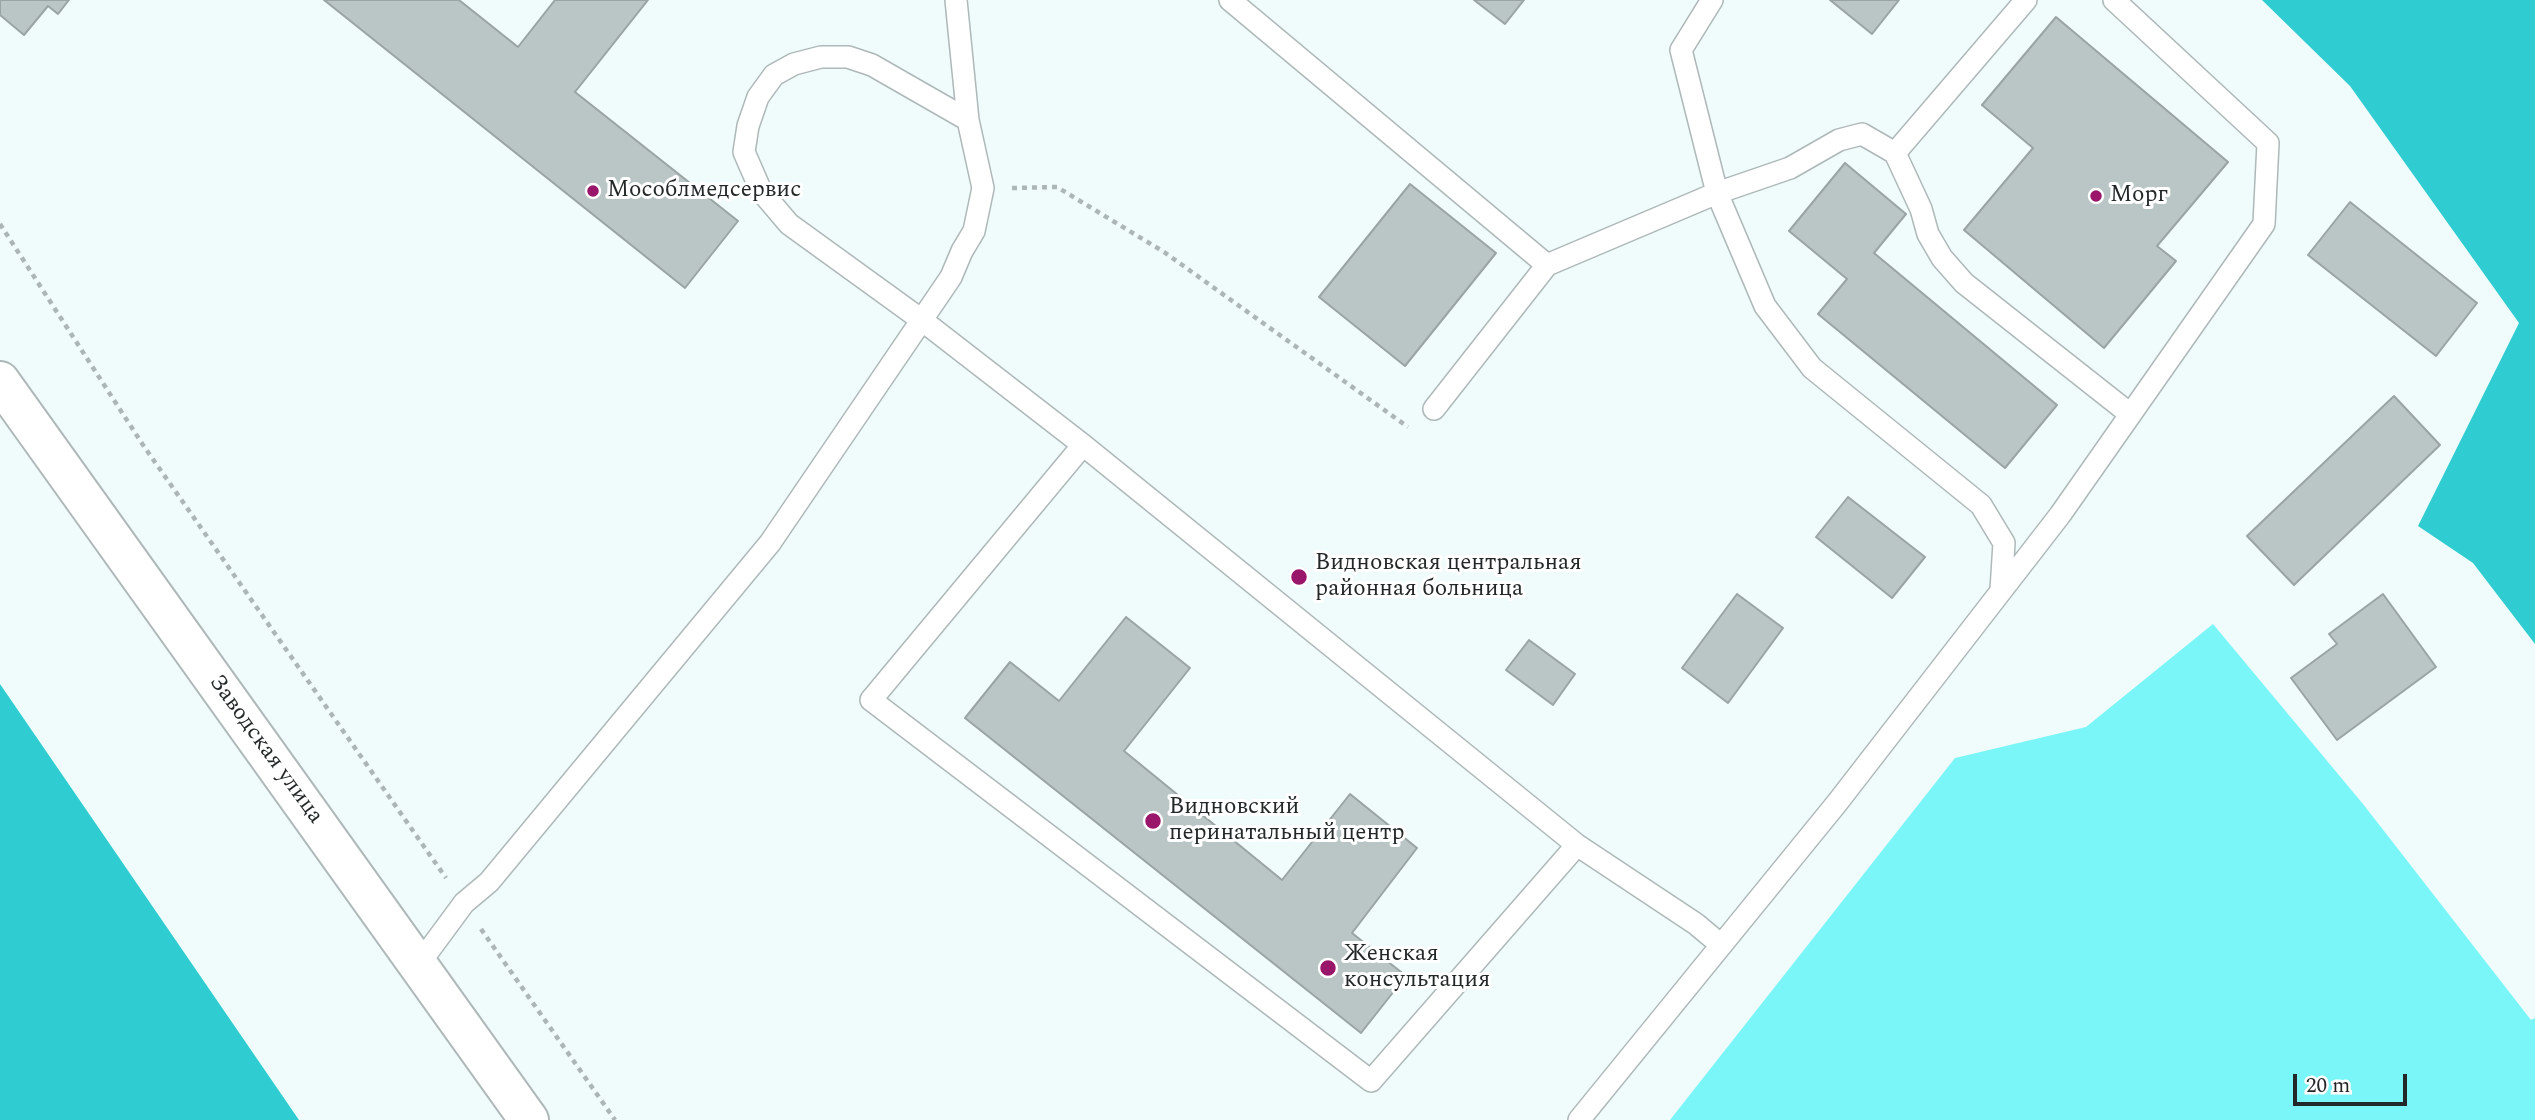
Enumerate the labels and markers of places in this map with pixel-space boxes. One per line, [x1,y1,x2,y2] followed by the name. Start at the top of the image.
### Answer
[607,177,801,205] place label: Мособлмедсервис
[2110,182,2168,210] place label: Морг
[585,183,601,199] marker: Мособлмедсервис
[2088,188,2104,204] marker: Морг
[1315,550,1582,604] place label: Видновская центральная районная больница
[1289,567,1309,587] marker: Видновская центральная районная больница
[1169,794,1404,848] place label: Видновский перинатальный центр
[1143,811,1163,831] marker: Видновский перинатальный центр
[1344,941,1490,995] place label: Женская консультация
[1318,958,1338,978] marker: Женская консультация

